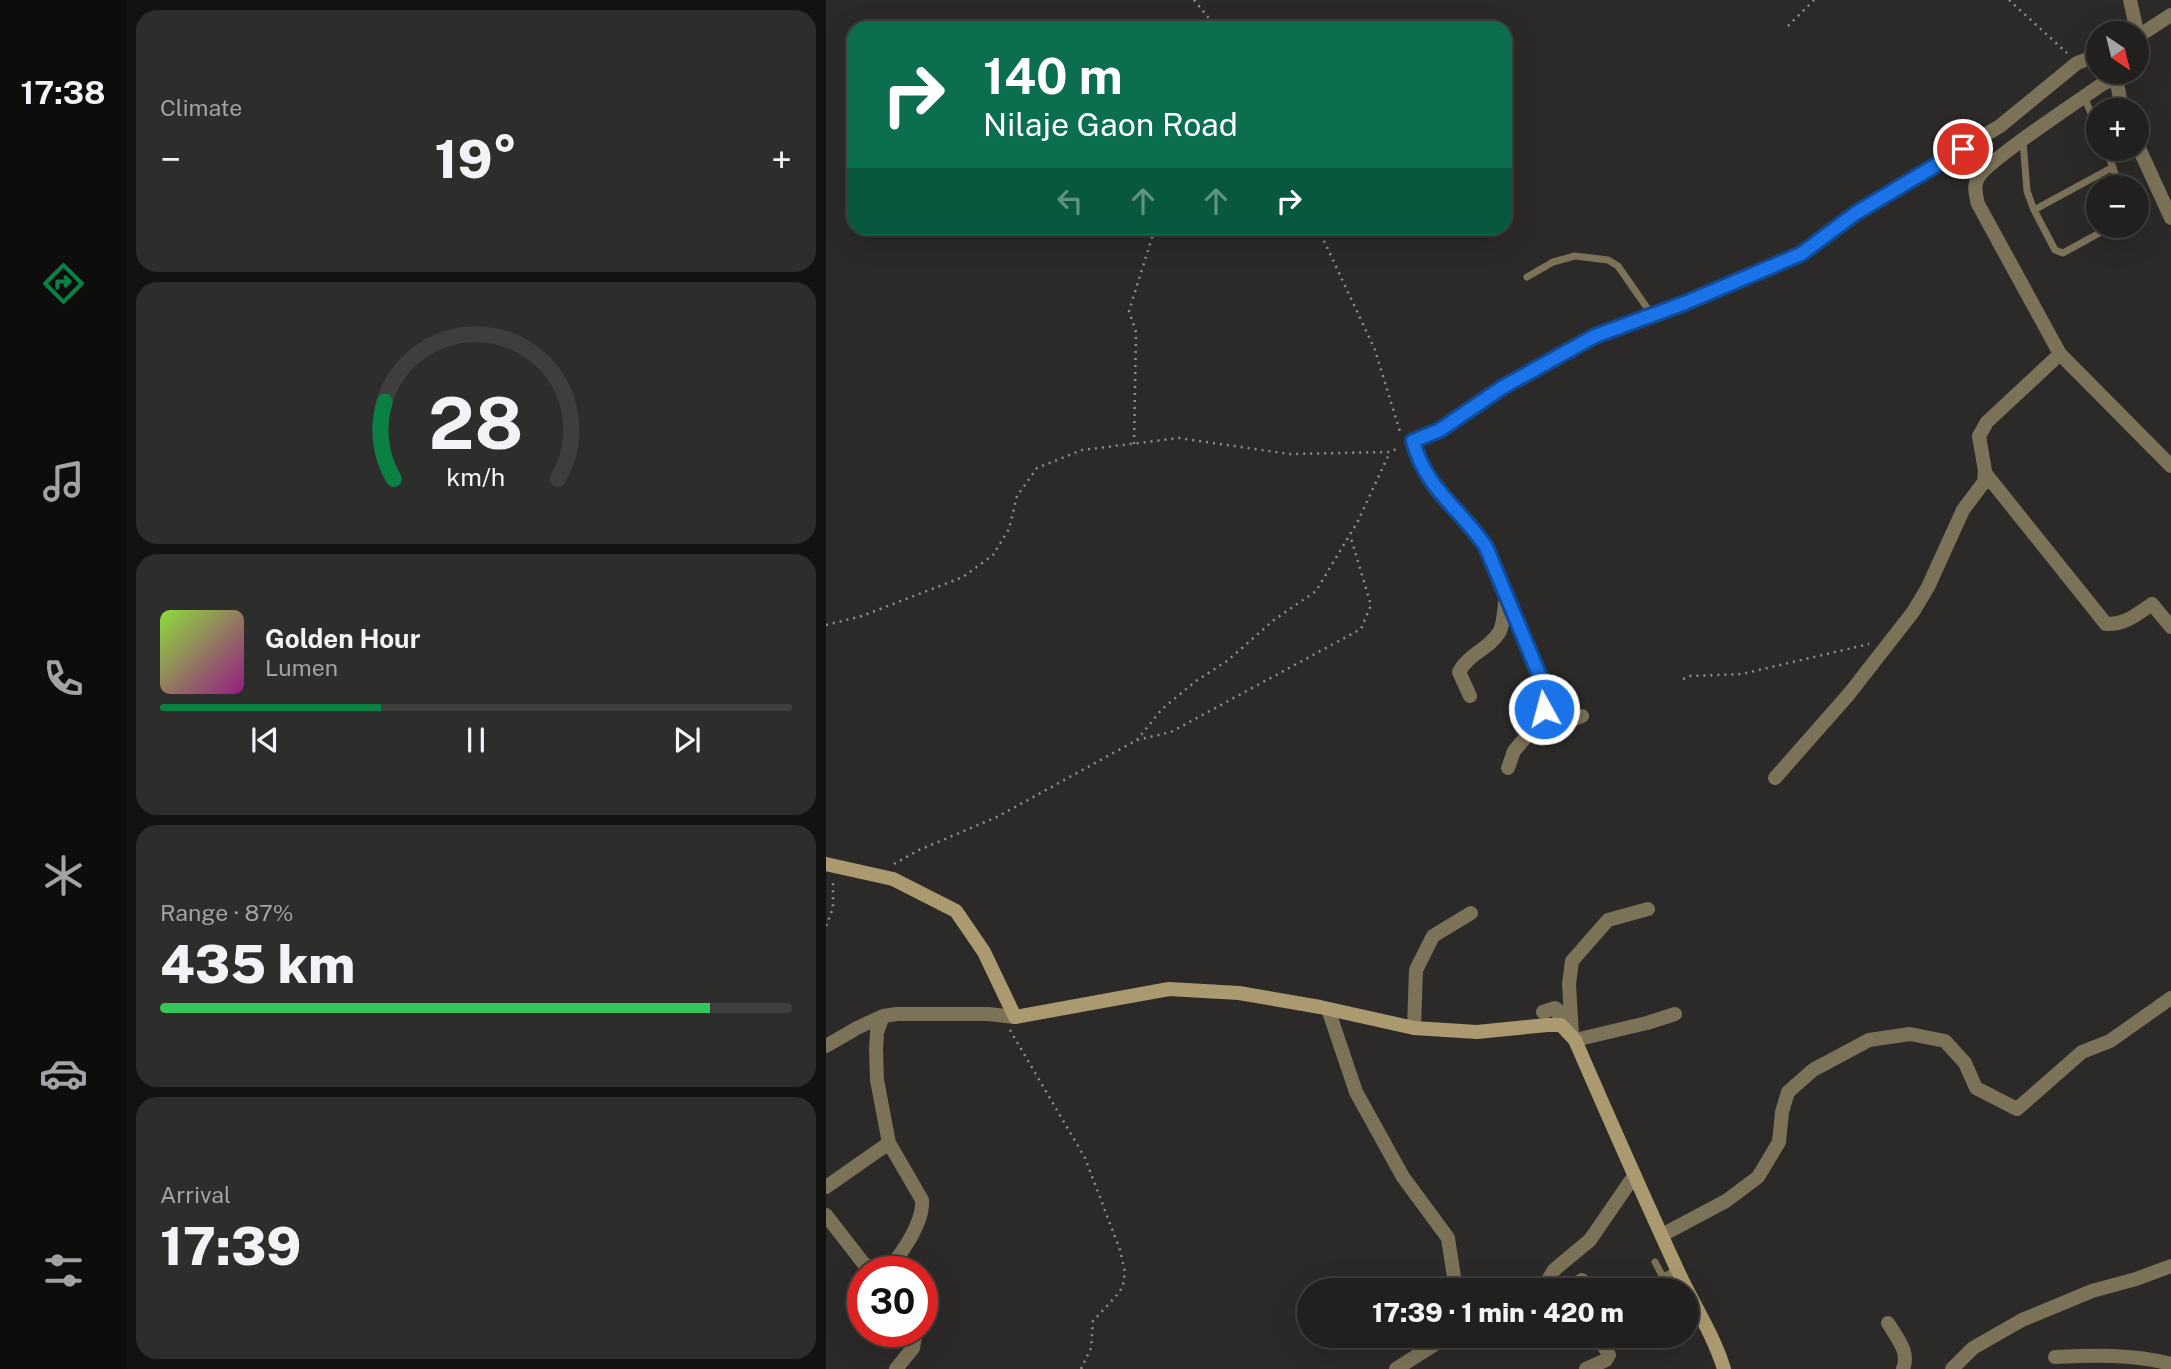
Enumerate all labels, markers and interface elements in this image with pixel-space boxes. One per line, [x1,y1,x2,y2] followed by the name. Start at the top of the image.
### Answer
[2086,21,2149,84] north arrow
[2086,21,2149,238] map controls
[983,47,1123,105] text: 140 m
[868,49,959,140] icon: right
[20,74,106,111] text: 17:38
[160,94,242,121] text: Climate
[2086,98,2149,161] button: +
[983,106,1238,143] text: Nilaje Gaon Road
[1933,119,1993,179] pin
[435,129,517,190] text: 19°
[1944,130,1982,168] icon: arrive
[160,137,181,182] text: −
[771,137,792,182] text: +
[2086,175,2149,238] button: −
[1051,182,1089,220] icon: left
[1124,182,1162,220] icon: ahead
[1197,182,1235,220] icon: ahead
[1270,182,1308,220] icon: right
[39,259,88,308] icon: directions
[428,380,524,465] text: 28
[39,457,88,506] icon: music
[447,461,505,491] text: km/h
[265,623,420,654] text: Golden Hour
[39,654,88,703] icon: phone
[265,654,338,681] text: Lumen
[1507,672,1581,746] position arrow
[246,721,284,759] icon: previous
[457,721,495,759] icon: pause
[668,721,706,759] icon: next
[39,851,88,900] icon: climate
[160,899,294,926] text: Range · 87%
[160,934,355,995] text: 435 km
[39,1049,88,1098] icon: car
[160,1181,231,1208] text: Arrival
[160,1216,301,1277] text: 17:39
[39,1246,88,1295] icon: filters
[847,1256,938,1347] speed limit sign: 30
[1372,1297,1624,1328] text: 17:39 · 1 min · 420 m

